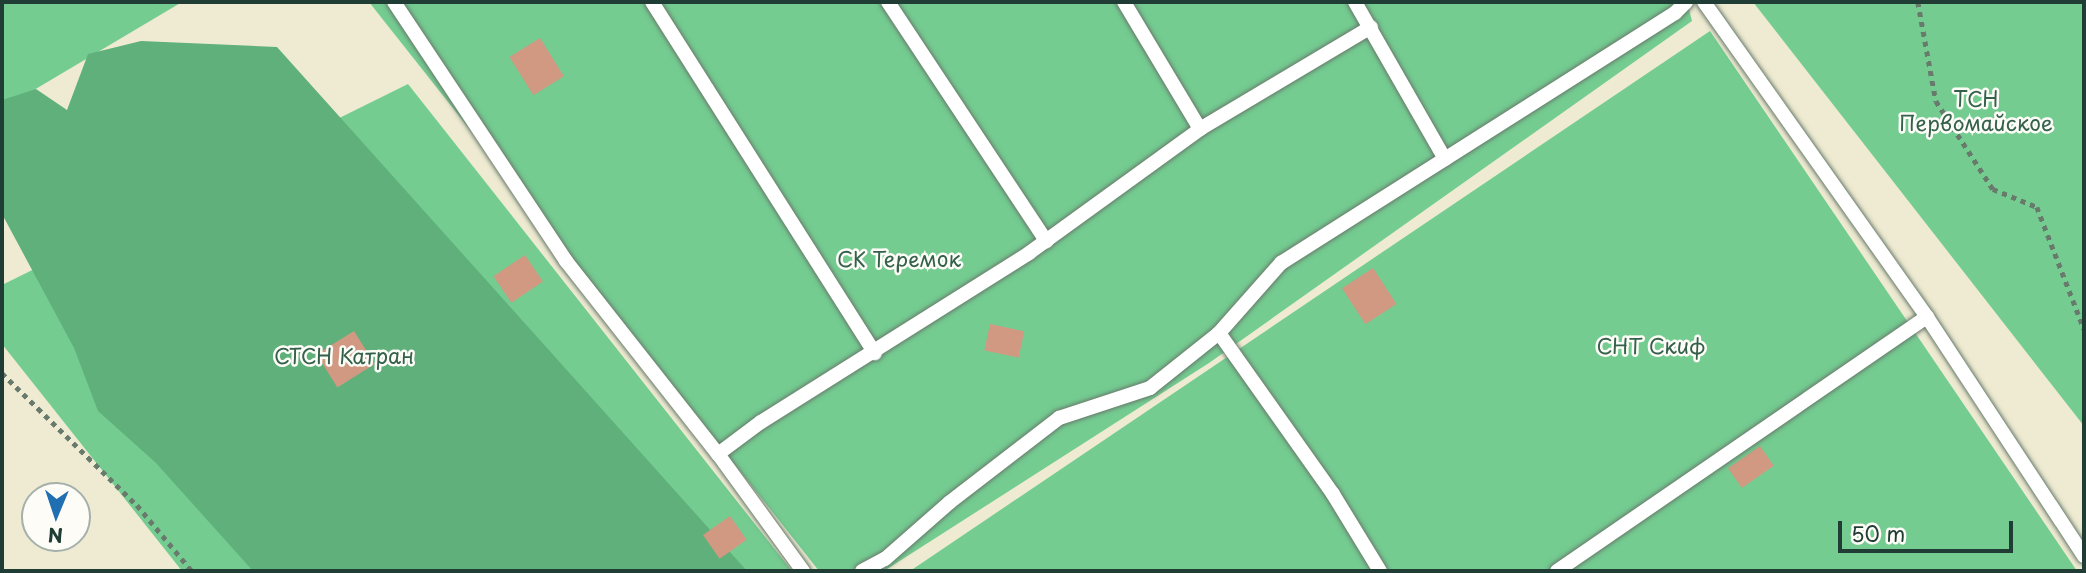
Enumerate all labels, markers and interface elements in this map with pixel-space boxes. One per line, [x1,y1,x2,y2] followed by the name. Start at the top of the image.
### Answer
[1899,85,2053,135] park label: ТСН Первомайское
[836,245,962,271] park label: СК Теремок
[1596,332,1706,358] park label: СНТ Скиф
[273,342,415,368] park label: СТСН Катран
[21,482,91,552] north arrow
[1841,506,2016,550] scale bar
[1851,517,1905,549] text: 50 m
[47,522,63,550] text: N

